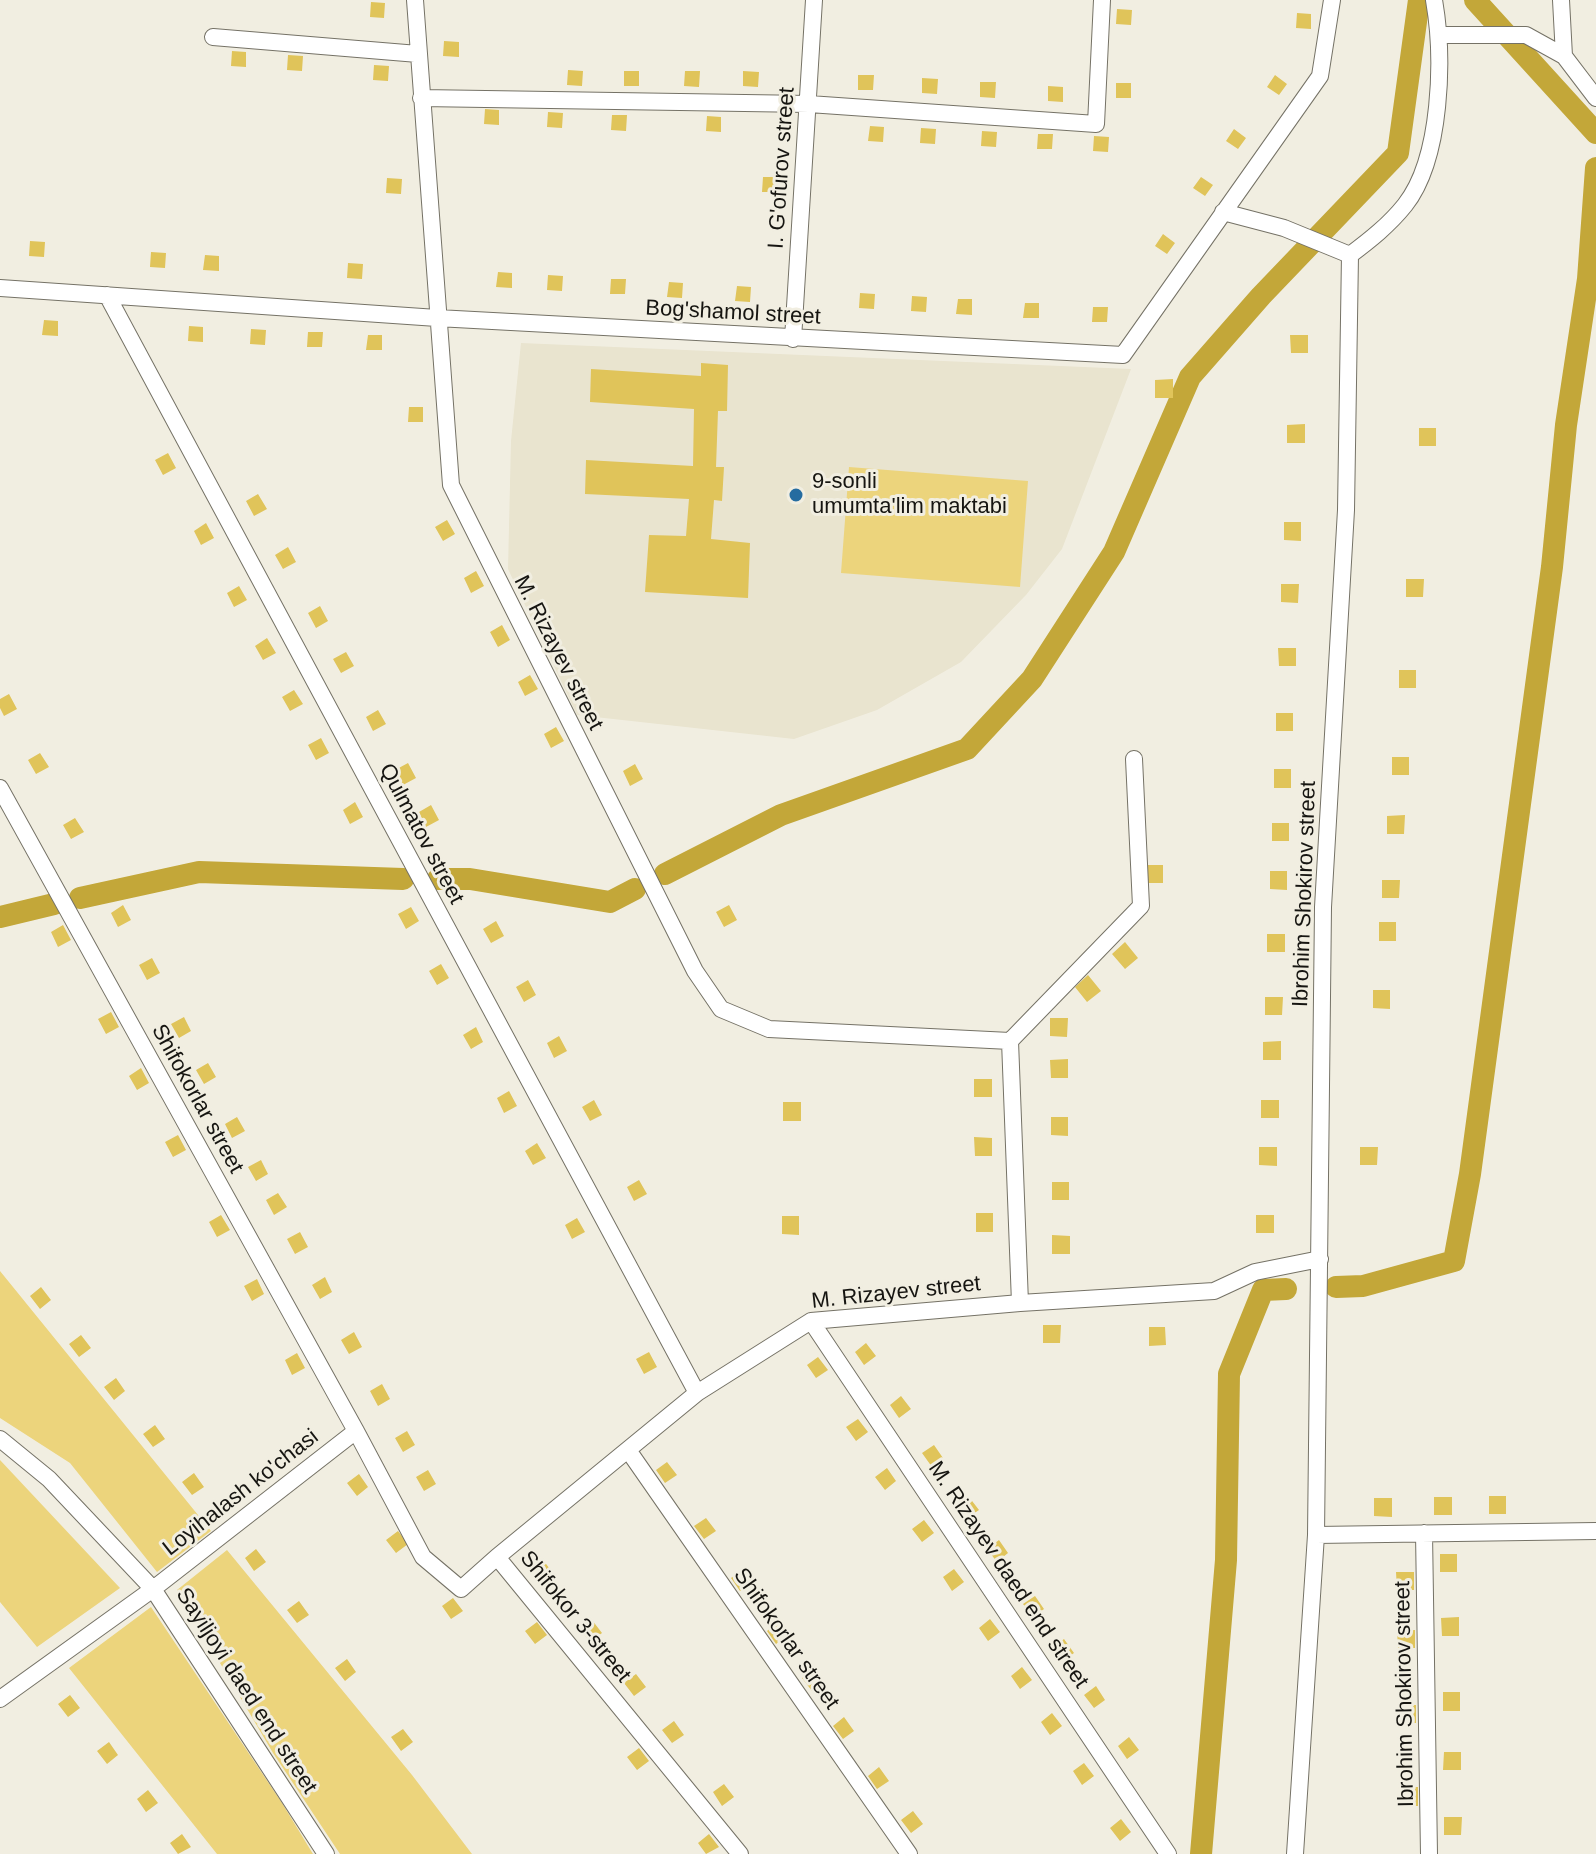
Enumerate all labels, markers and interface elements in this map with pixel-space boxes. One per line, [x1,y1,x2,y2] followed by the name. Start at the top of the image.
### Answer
[763,86,801,250] street label: I. G'ofurov street
[645,295,821,331] street label: Bog'shamol street
[812,469,1007,520] place label: 9-sonli umumta'lim maktabi
[787,486,805,504] marker: 9-sonli umumta'lim maktabi
[508,571,608,735] street label: M. Rizayev street
[373,759,469,909] street label: Qulmatov street
[1288,781,1322,1007] street label: Ibrohim Shokirov street
[145,1020,249,1178] street label: Shifokorlar street
[810,1271,982,1315] street label: M. Rizayev street
[158,1424,324,1562] street label: Loyihalash ko'chasi
[922,1457,1094,1693] street label: M. Rizayev daed end street
[514,1546,636,1688] street label: Shifokor 3-street
[727,1563,845,1715] street label: Shifokorlar street
[1390,1581,1420,1807] street label: Ibrohim Shokirov street
[170,1583,322,1799] street label: Sayiljoyi daed end street

